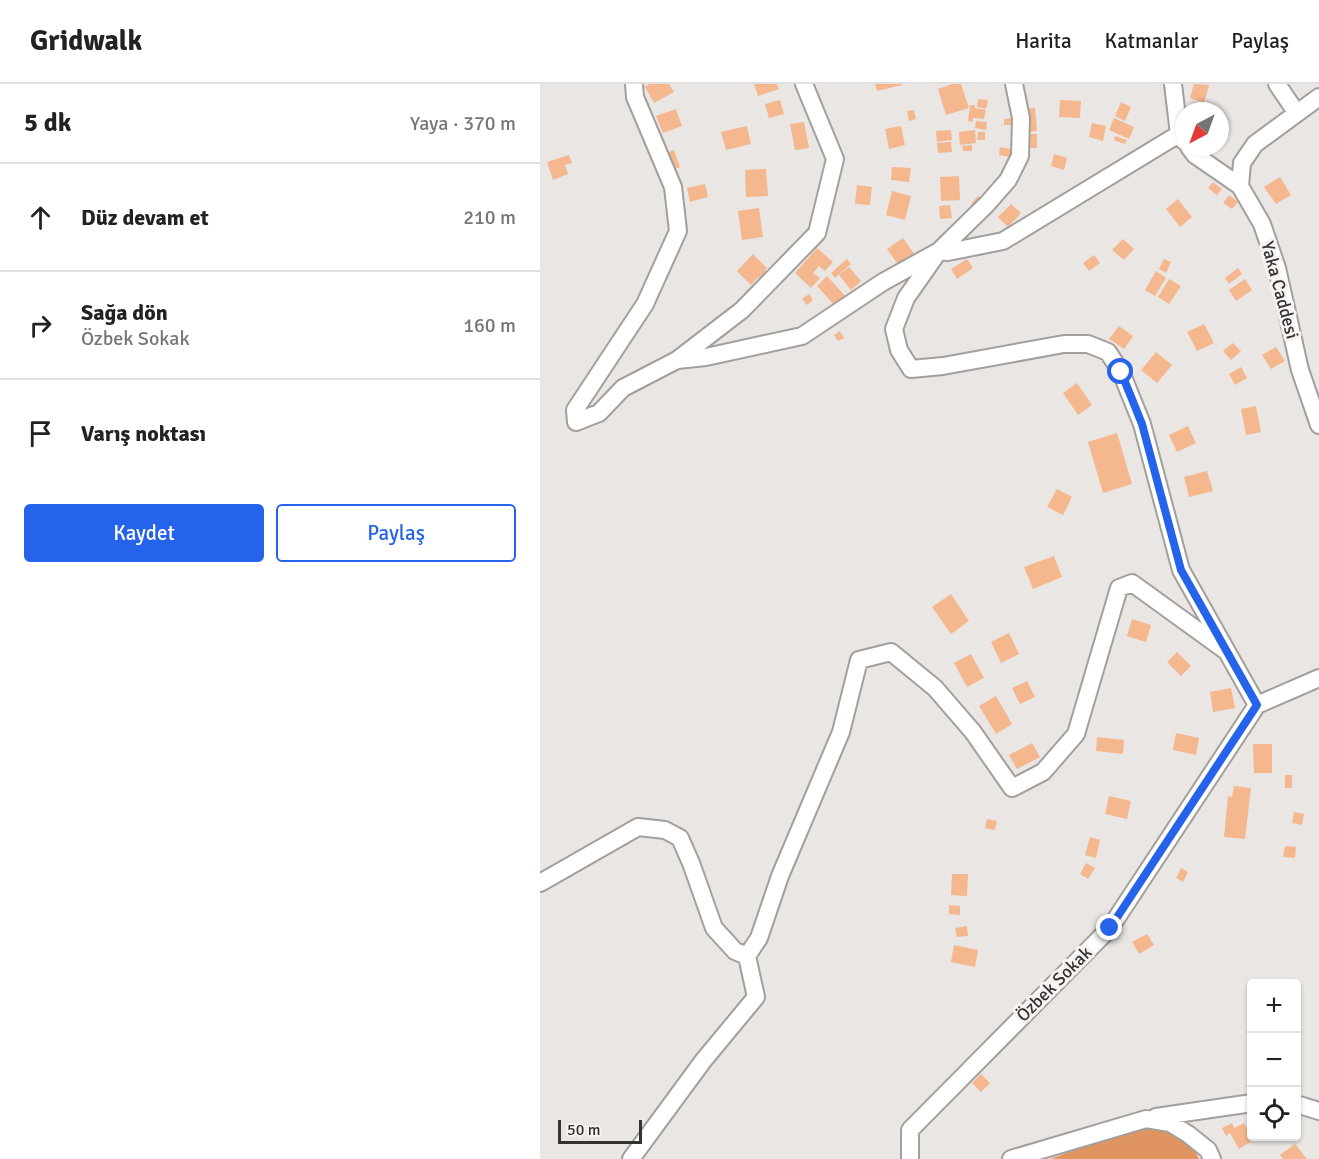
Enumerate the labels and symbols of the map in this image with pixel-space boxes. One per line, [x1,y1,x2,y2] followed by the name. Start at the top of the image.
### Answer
[1175,102,1229,156] north arrow
[1256,239,1304,341] street label: Yaka Caddesi
[1107,358,1133,384] route start
[1096,914,1122,940] route end
[1012,942,1096,1026] street label: Özbek Sokak
[558,1117,642,1144] scale bar

